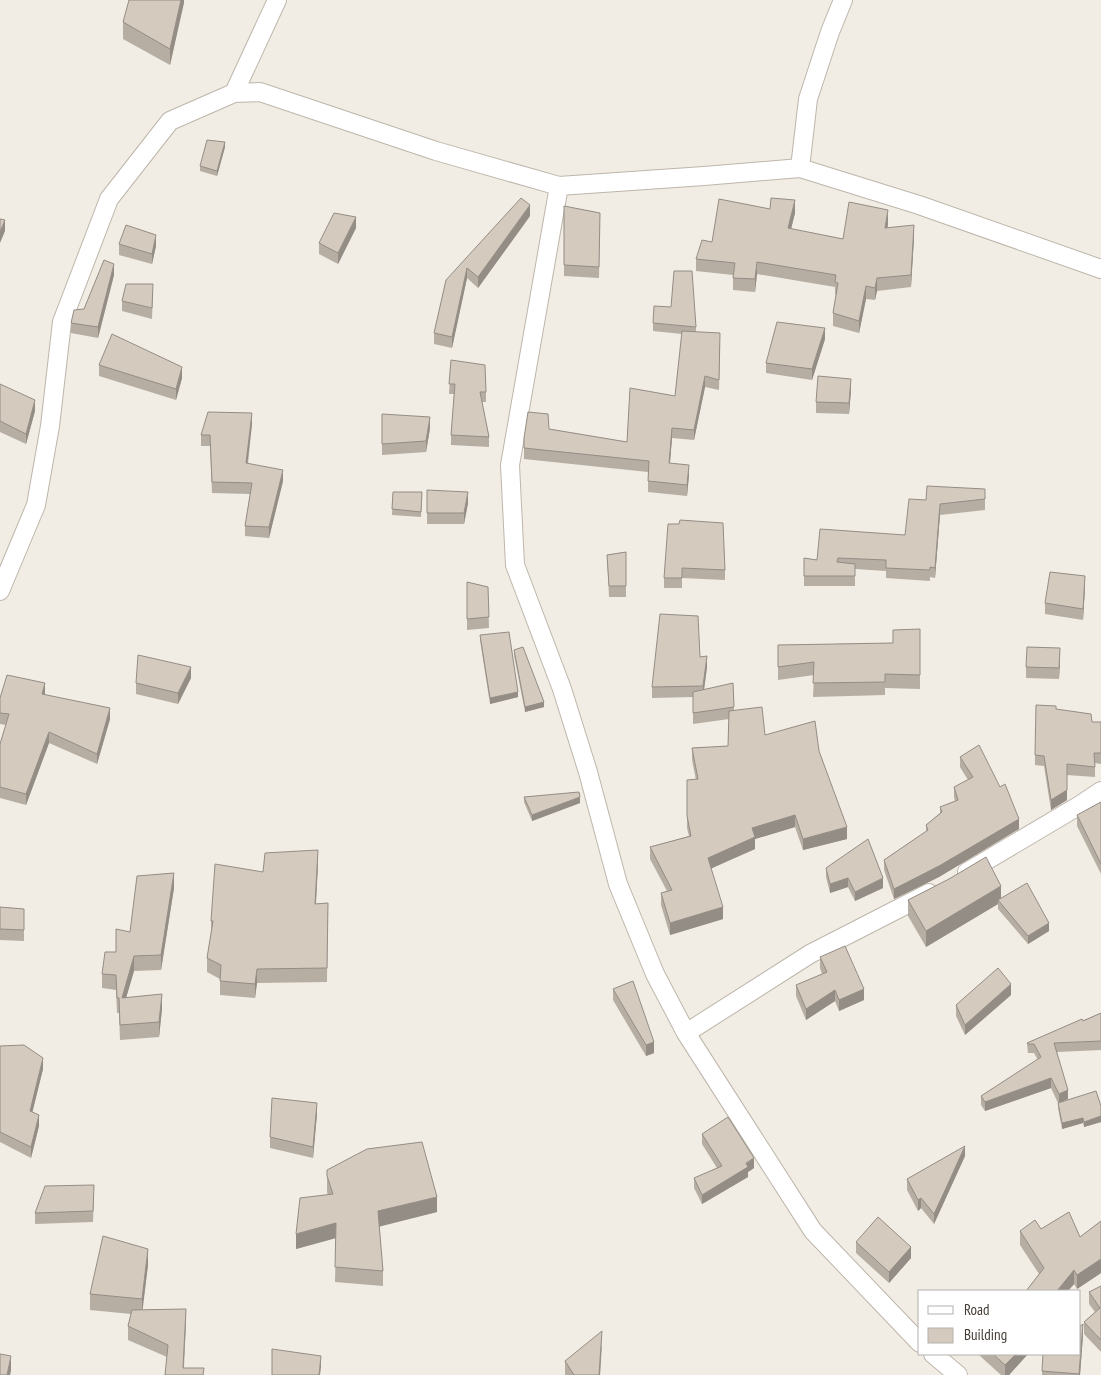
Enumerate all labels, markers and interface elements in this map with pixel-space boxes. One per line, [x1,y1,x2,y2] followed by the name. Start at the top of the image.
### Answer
[918,1290,1081,1355] legend
[964,1300,990,1319] text: Road
[964,1325,1007,1344] text: Building

